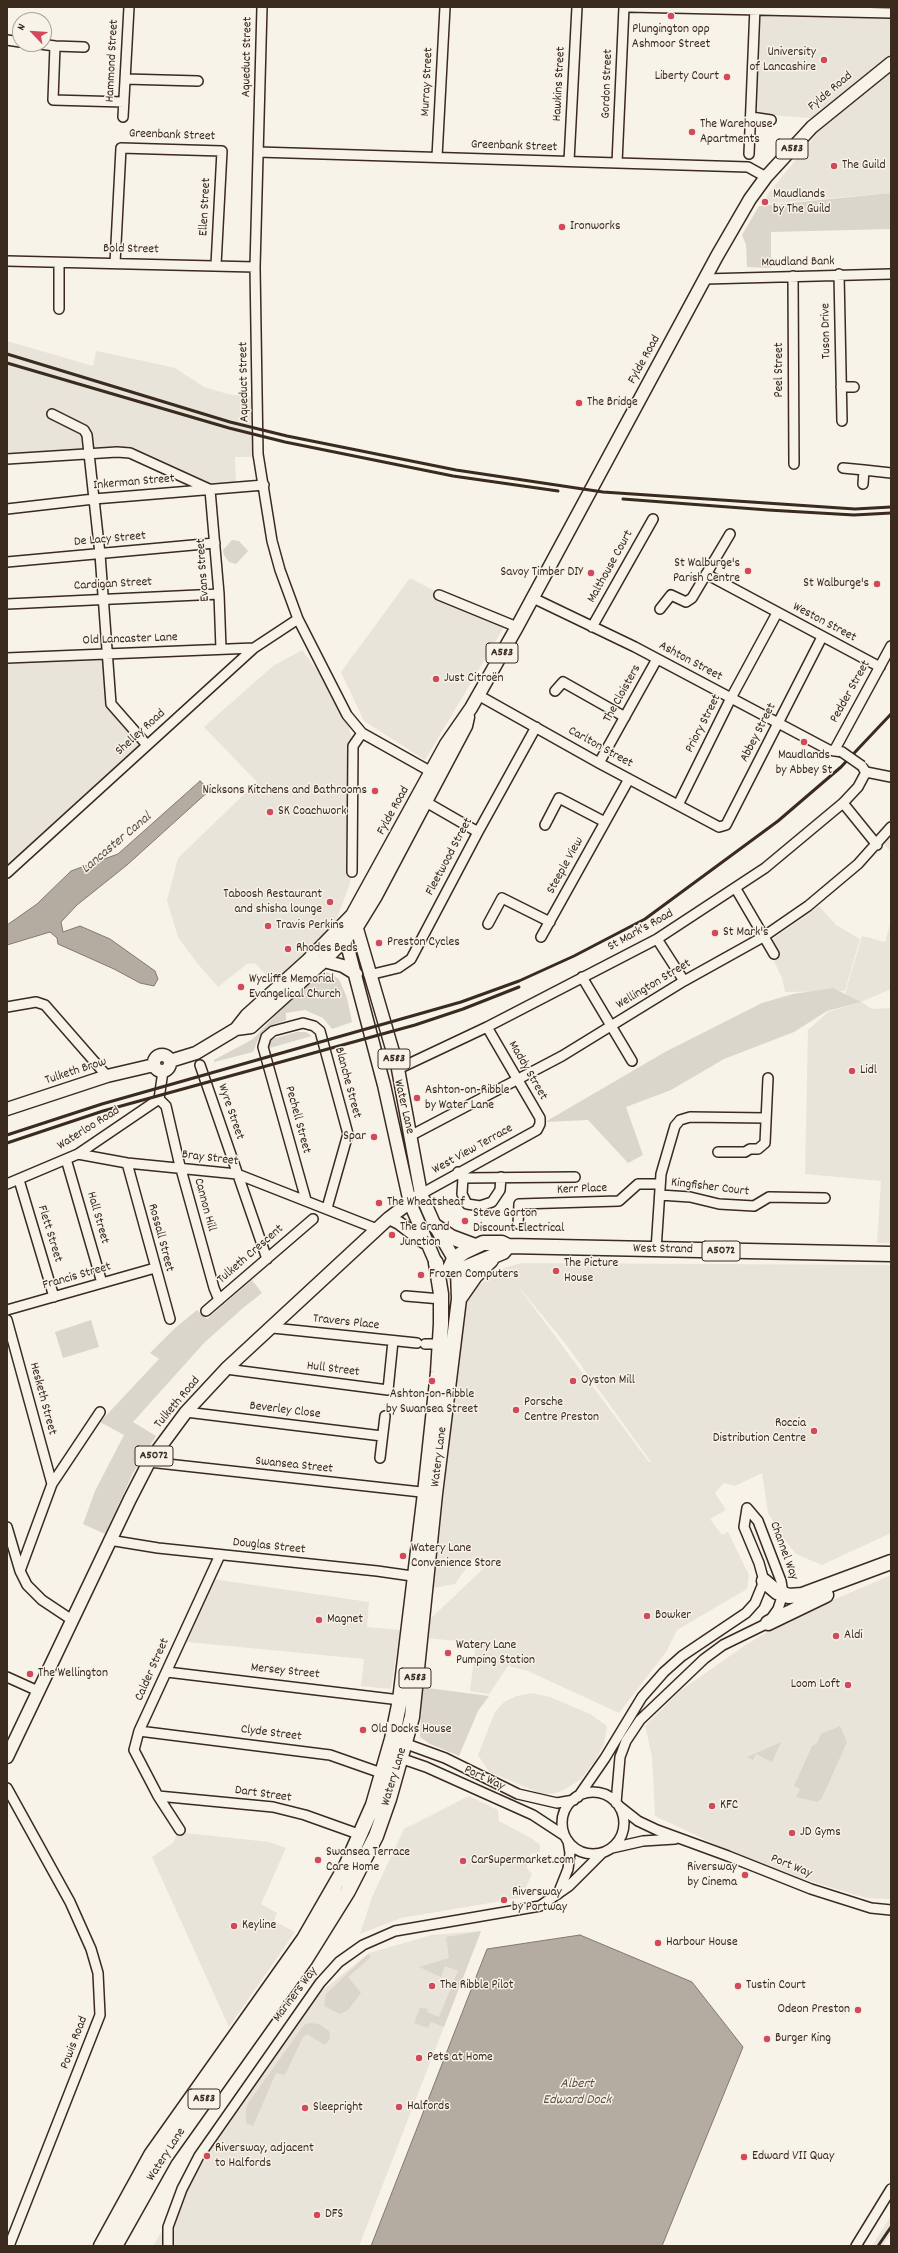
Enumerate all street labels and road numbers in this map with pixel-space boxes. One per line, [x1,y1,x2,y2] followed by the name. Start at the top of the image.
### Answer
[239,17,257,97] street label: Aqueduct Street
[103,19,123,103] street label: Hammond Street
[550,46,570,122] street label: Hawkins Street
[418,47,438,117] street label: Murray Street
[599,49,617,119] street label: Gordon Street
[806,69,856,115] street label: Fylde Road
[129,127,215,145] street label: Greenbank Street
[471,138,557,156] street label: Greenbank Street
[776,139,808,159] road number: A583
[197,177,215,237] street label: Ellen Street
[103,242,159,258] street label: Bold Street
[761,255,835,271] street label: Maudland Bank
[819,303,835,359] street label: Tuson Drive
[625,333,665,387] street label: Fylde Road
[236,342,254,422] street label: Aqueduct Street
[772,342,788,398] street label: Peel Street
[93,472,175,494] street label: Inkerman Street
[585,528,637,606] street label: Malthouse Court
[74,529,146,551] street label: De Lacy Street
[194,538,214,602] street label: Evans Street
[74,575,152,595] street label: Cardigan Street
[790,600,858,646] street label: Weston Street
[82,631,178,649] street label: Old Lancaster Lane
[656,639,724,685] street label: Ashton Street
[486,643,518,663] road number: A583
[827,658,875,726] street label: Pedder Street
[601,662,645,726] street label: The Cloisters
[683,692,725,756] street label: Priory Street
[738,701,780,765] street label: Abbey Street
[113,707,169,759] street label: Shelley Road
[565,724,635,772] street label: Carlton Street
[374,784,414,838] street label: Fylde Road
[423,815,477,899] street label: Fleetwood Street
[544,835,588,897] street label: Steeple View
[605,907,677,955] street label: St Mark's Road
[614,957,694,1013] street label: Wellington Street
[504,1039,550,1103] street label: Maddy Street
[330,1046,364,1120] street label: Blanche Street
[378,1049,410,1069] road number: A583
[43,1055,109,1089] street label: Tulketh Brow
[389,1078,417,1136] street label: Water Lane
[213,1082,247,1142] street label: Wyre Street
[281,1085,313,1155] street label: Pechell Street
[55,1104,123,1154] street label: Waterloo Road
[430,1121,516,1179] street label: West View Terrace
[181,1148,239,1170] street label: Bray Street
[670,1175,750,1201] street label: Kingfisher Court
[189,1177,219,1233] street label: Cannon Hill
[557,1181,607,1199] street label: Kerr Place
[82,1190,112,1246] street label: Hall Street
[143,1202,177,1274] street label: Rossall Street
[33,1204,65,1264] street label: Flett Street
[215,1222,287,1288] street label: Tulketh Crescent
[702,1241,740,1261] road number: A5072
[633,1242,693,1258] street label: West Strand
[41,1260,113,1294] street label: Francis Street
[312,1312,380,1334] street label: Travers Place
[306,1359,360,1381] street label: Hull Street
[25,1361,59,1437] street label: Hesketh Street
[152,1374,204,1432] street label: Tulketh Road
[249,1399,321,1423] street label: Beverley Close
[429,1426,451,1488] street label: Watery Lane
[135,1446,173,1466] road number: A5072
[254,1454,334,1478] street label: Swansea Street
[765,1520,801,1582] street label: Channel Way
[232,1535,306,1559] street label: Douglas Street
[132,1636,174,1704] street label: Calder Street
[250,1661,320,1683] street label: Mersey Street
[399,1668,431,1688] road number: A583
[240,1723,302,1745] street label: Clyde Street
[379,1746,411,1808] street label: Watery Lane
[461,1763,507,1795] street label: Port Way
[234,1783,292,1807] street label: Dart Street
[768,1852,814,1882] street label: Port Way
[270,1964,322,2026] street label: Mariners Way
[58,2014,92,2072] street label: Powis Road
[188,2089,220,2109] road number: A583
[144,2125,190,2185] street label: Watery Lane

